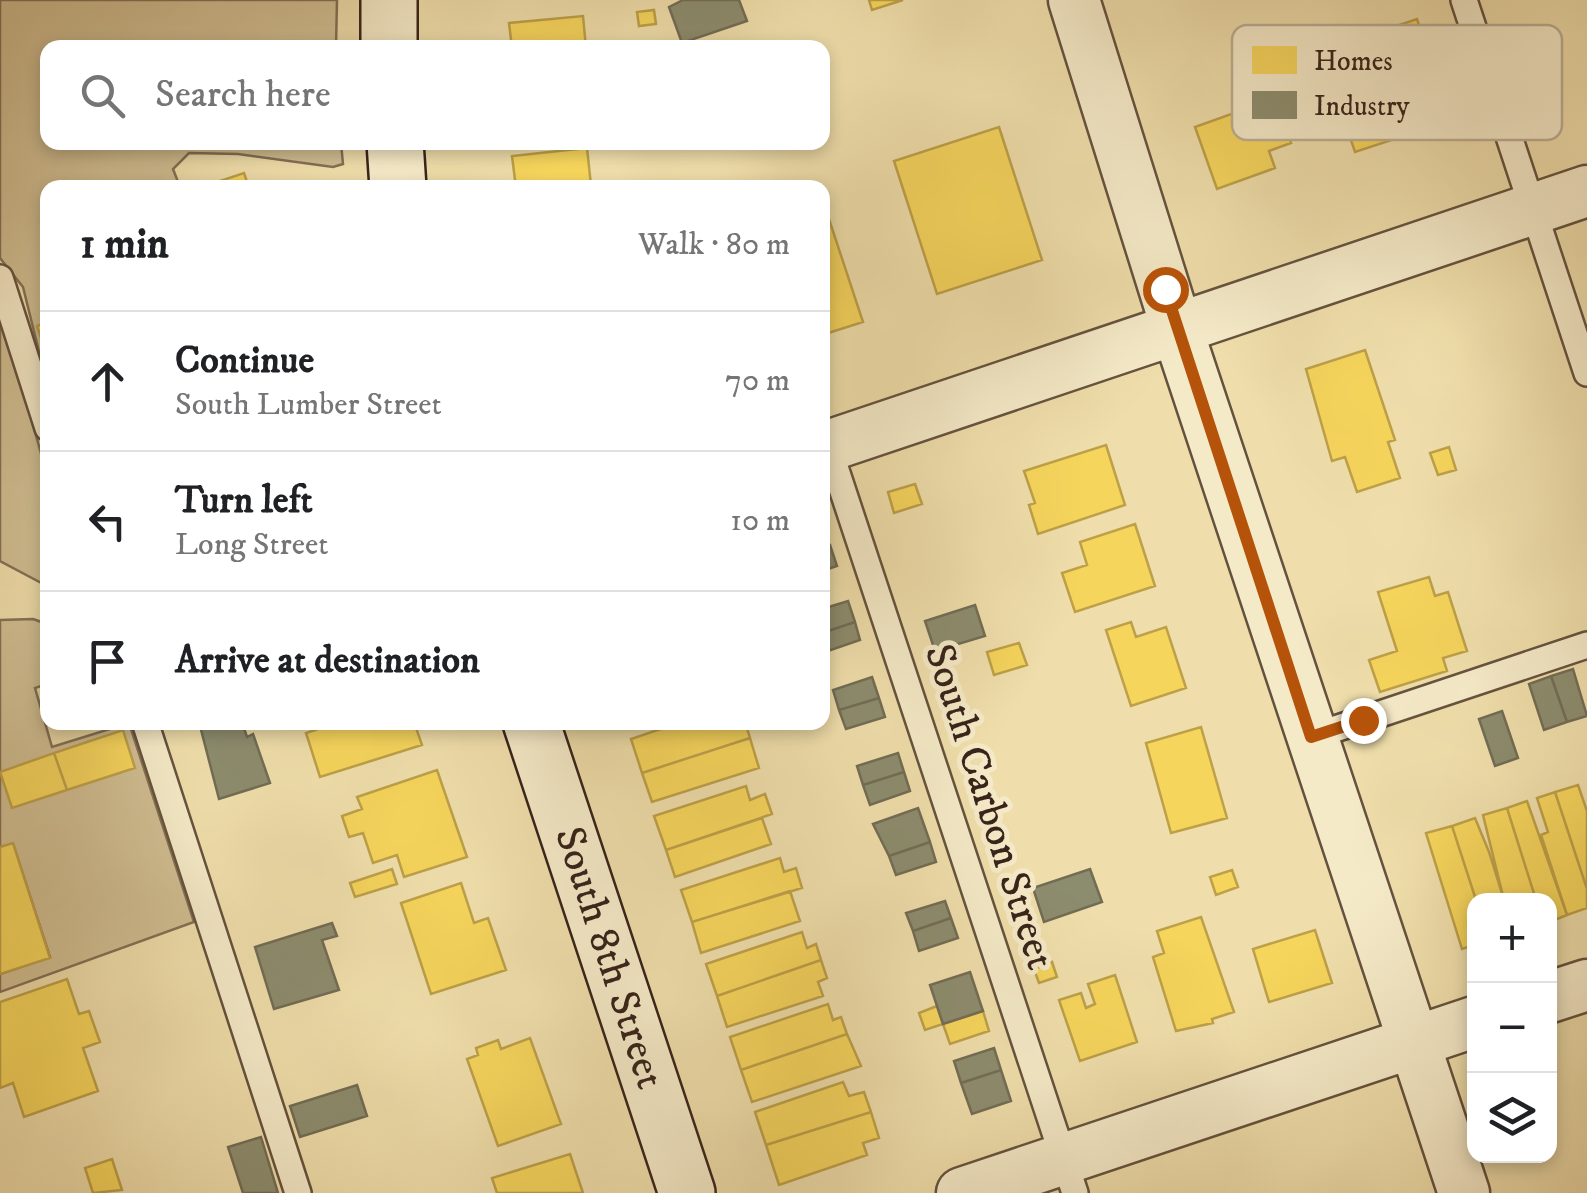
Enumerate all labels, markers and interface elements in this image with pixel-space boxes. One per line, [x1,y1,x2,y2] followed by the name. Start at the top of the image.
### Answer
[1232,25,1562,140] legend
[40,40,830,150] search box
[1314,44,1393,79] text: Homes
[75,68,130,123] icon: search
[155,71,331,119] text: Search here
[1314,89,1410,124] text: Industry
[80,219,169,271] text: 1 min
[638,225,790,265] text: Walk · 80 m
[1143,267,1189,313] route start
[175,337,314,385] text: Continue
[80,354,135,409] icon: ahead
[725,361,790,401] text: 70 m
[175,385,442,425] text: South Lumber Street
[175,477,313,525] text: Turn left
[80,494,135,549] icon: left
[730,501,790,541] text: 10 m
[175,525,328,565] text: Long Street
[80,634,135,689] icon: arrive
[175,637,480,685] text: Arrive at destination
[912,638,1066,976] street label: South Carbon Street
[1341,698,1387,744] route end
[542,821,676,1095] street label: South 8th Street
[1467,893,1557,1163] map controls
[1467,893,1557,983] button: +
[1467,983,1557,1073] button: −
[1467,1073,1557,1163] button: layers

